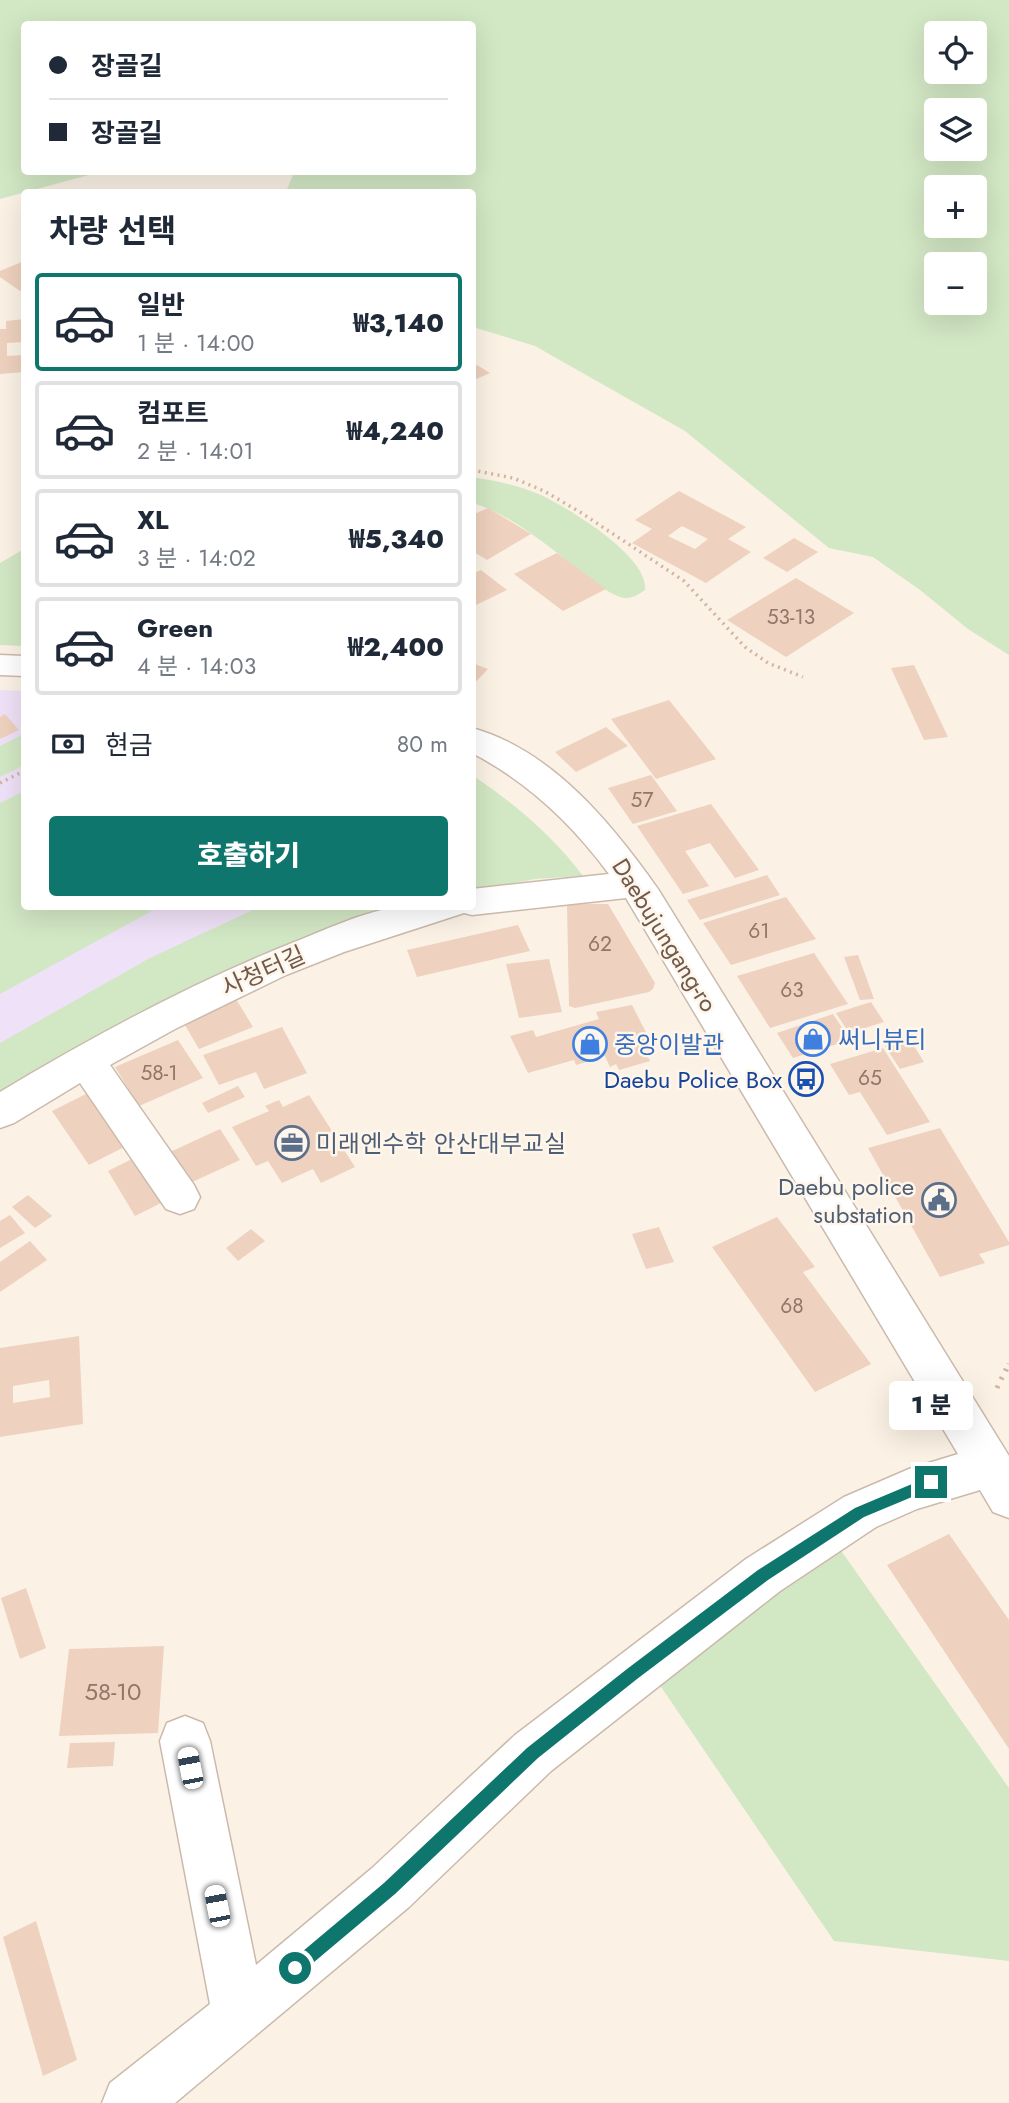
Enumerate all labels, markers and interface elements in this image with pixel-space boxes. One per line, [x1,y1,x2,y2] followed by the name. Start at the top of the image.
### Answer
[924,21,987,315] map controls
[924,21,987,84] button: locate
[91,47,163,85] text: 장골길
[924,98,987,161] button: layers
[91,114,163,152] text: 장골길
[924,175,987,238] button: +
[49,208,176,254] text: 차량 선택
[924,252,987,315] button: −
[137,286,185,324] text: 일반
[53,291,116,354] icon: car
[353,304,444,342] text: ₩3,140
[137,326,254,360] text: 1 분 · 14:00
[137,394,209,432] text: 컴포트
[53,399,116,462] icon: car
[346,412,444,450] text: ₩4,240
[137,434,254,468] text: 2 분 · 14:01
[137,501,169,539] text: XL
[53,507,116,570] icon: car
[349,520,444,558] text: ₩5,340
[137,541,256,575] text: 3 분 · 14:02
[767,602,815,632] house number: 53-13
[137,609,213,647] text: Green
[53,615,116,678] icon: car
[348,628,444,666] text: ₩2,400
[137,649,256,683] text: 4 분 · 14:03
[49,725,87,763] icon: cash
[105,726,153,764] text: 현금
[397,727,448,761] text: 80 m
[631,785,653,815] house number: 57
[49,816,448,896] button: 호출하기
[604,851,726,1019] street label: Daebujungang-ro
[748,916,770,946] house number: 61
[588,929,612,959] house number: 62
[216,937,310,1005] street label: 사청터길
[780,975,804,1005] house number: 63
[794,1020,832,1058] shop icon: 써니뷰티
[838,1022,926,1057] place label: 써니뷰티
[571,1025,609,1063] shop icon: 중앙이발관
[614,1027,724,1062] place label: 중앙이발관
[140,1058,178,1088] house number: 58-1
[787,1060,825,1098] bus stop icon: Daebu Police Box
[604,1062,783,1097] place label: Daebu Police Box
[858,1063,882,1093] house number: 65
[273,1124,311,1162] office icon: 미래엔수학 안산대부교실
[316,1126,566,1161] place label: 미래엔수학 안산대부교실
[778,1169,914,1232] place label: Daebu police substation
[920,1181,958,1219] public building icon: Daebu police substation
[780,1291,804,1321] house number: 68
[889,1380,973,1430] callout: 1 분
[911,1388,951,1422] text: 1 분
[915,1466,947,1498] route end
[85,1674,141,1709] house number: 58-10
[176,1745,205,1791] car
[203,1883,232,1929] car
[279,1952,311,1984] route start

